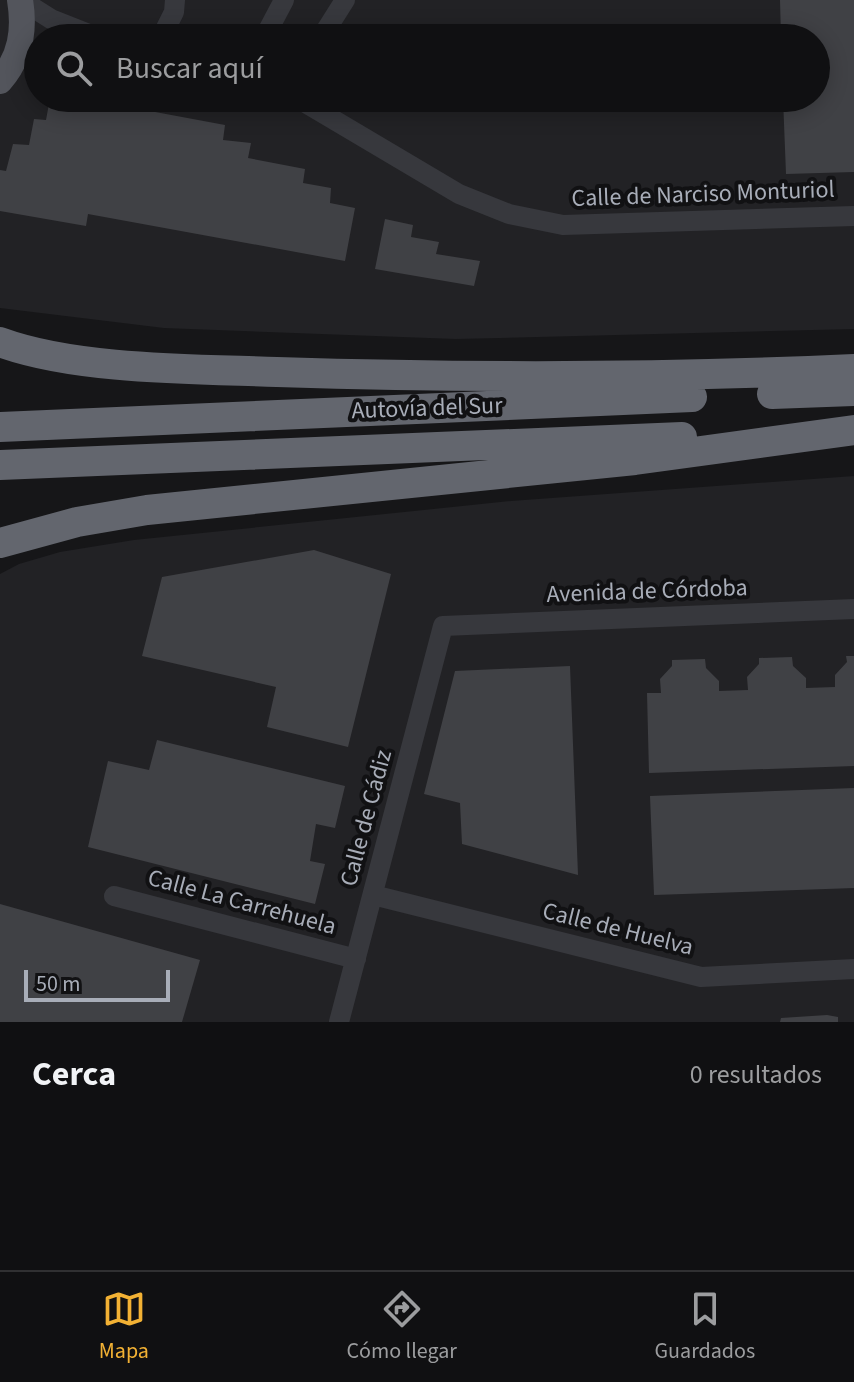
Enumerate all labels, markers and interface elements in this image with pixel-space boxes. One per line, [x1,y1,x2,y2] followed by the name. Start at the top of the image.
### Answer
[24,24,830,112] search box
[52,46,96,90] icon: search
[116,47,263,90] text: Buscar aquí
[571,172,835,216] street label: Calle de Narciso Monturiol
[351,388,504,428] street label: Autovía del Sur
[546,570,748,612] street label: Avenida de Córdoba
[331,746,401,890] street label: Calle de Cádiz
[144,860,340,944] street label: Calle La Carrehuela
[539,893,697,965] street label: Calle de Huelva
[24,966,170,1002] scale bar
[36,968,81,1000] text: 50 m
[32,1050,116,1099] text: Cerca
[690,1056,822,1093] text: 0 resultados
[99,1287,149,1367] tab: Mapa
[346,1287,457,1367] tab: Cómo llegar
[655,1287,755,1367] tab: Guardados

